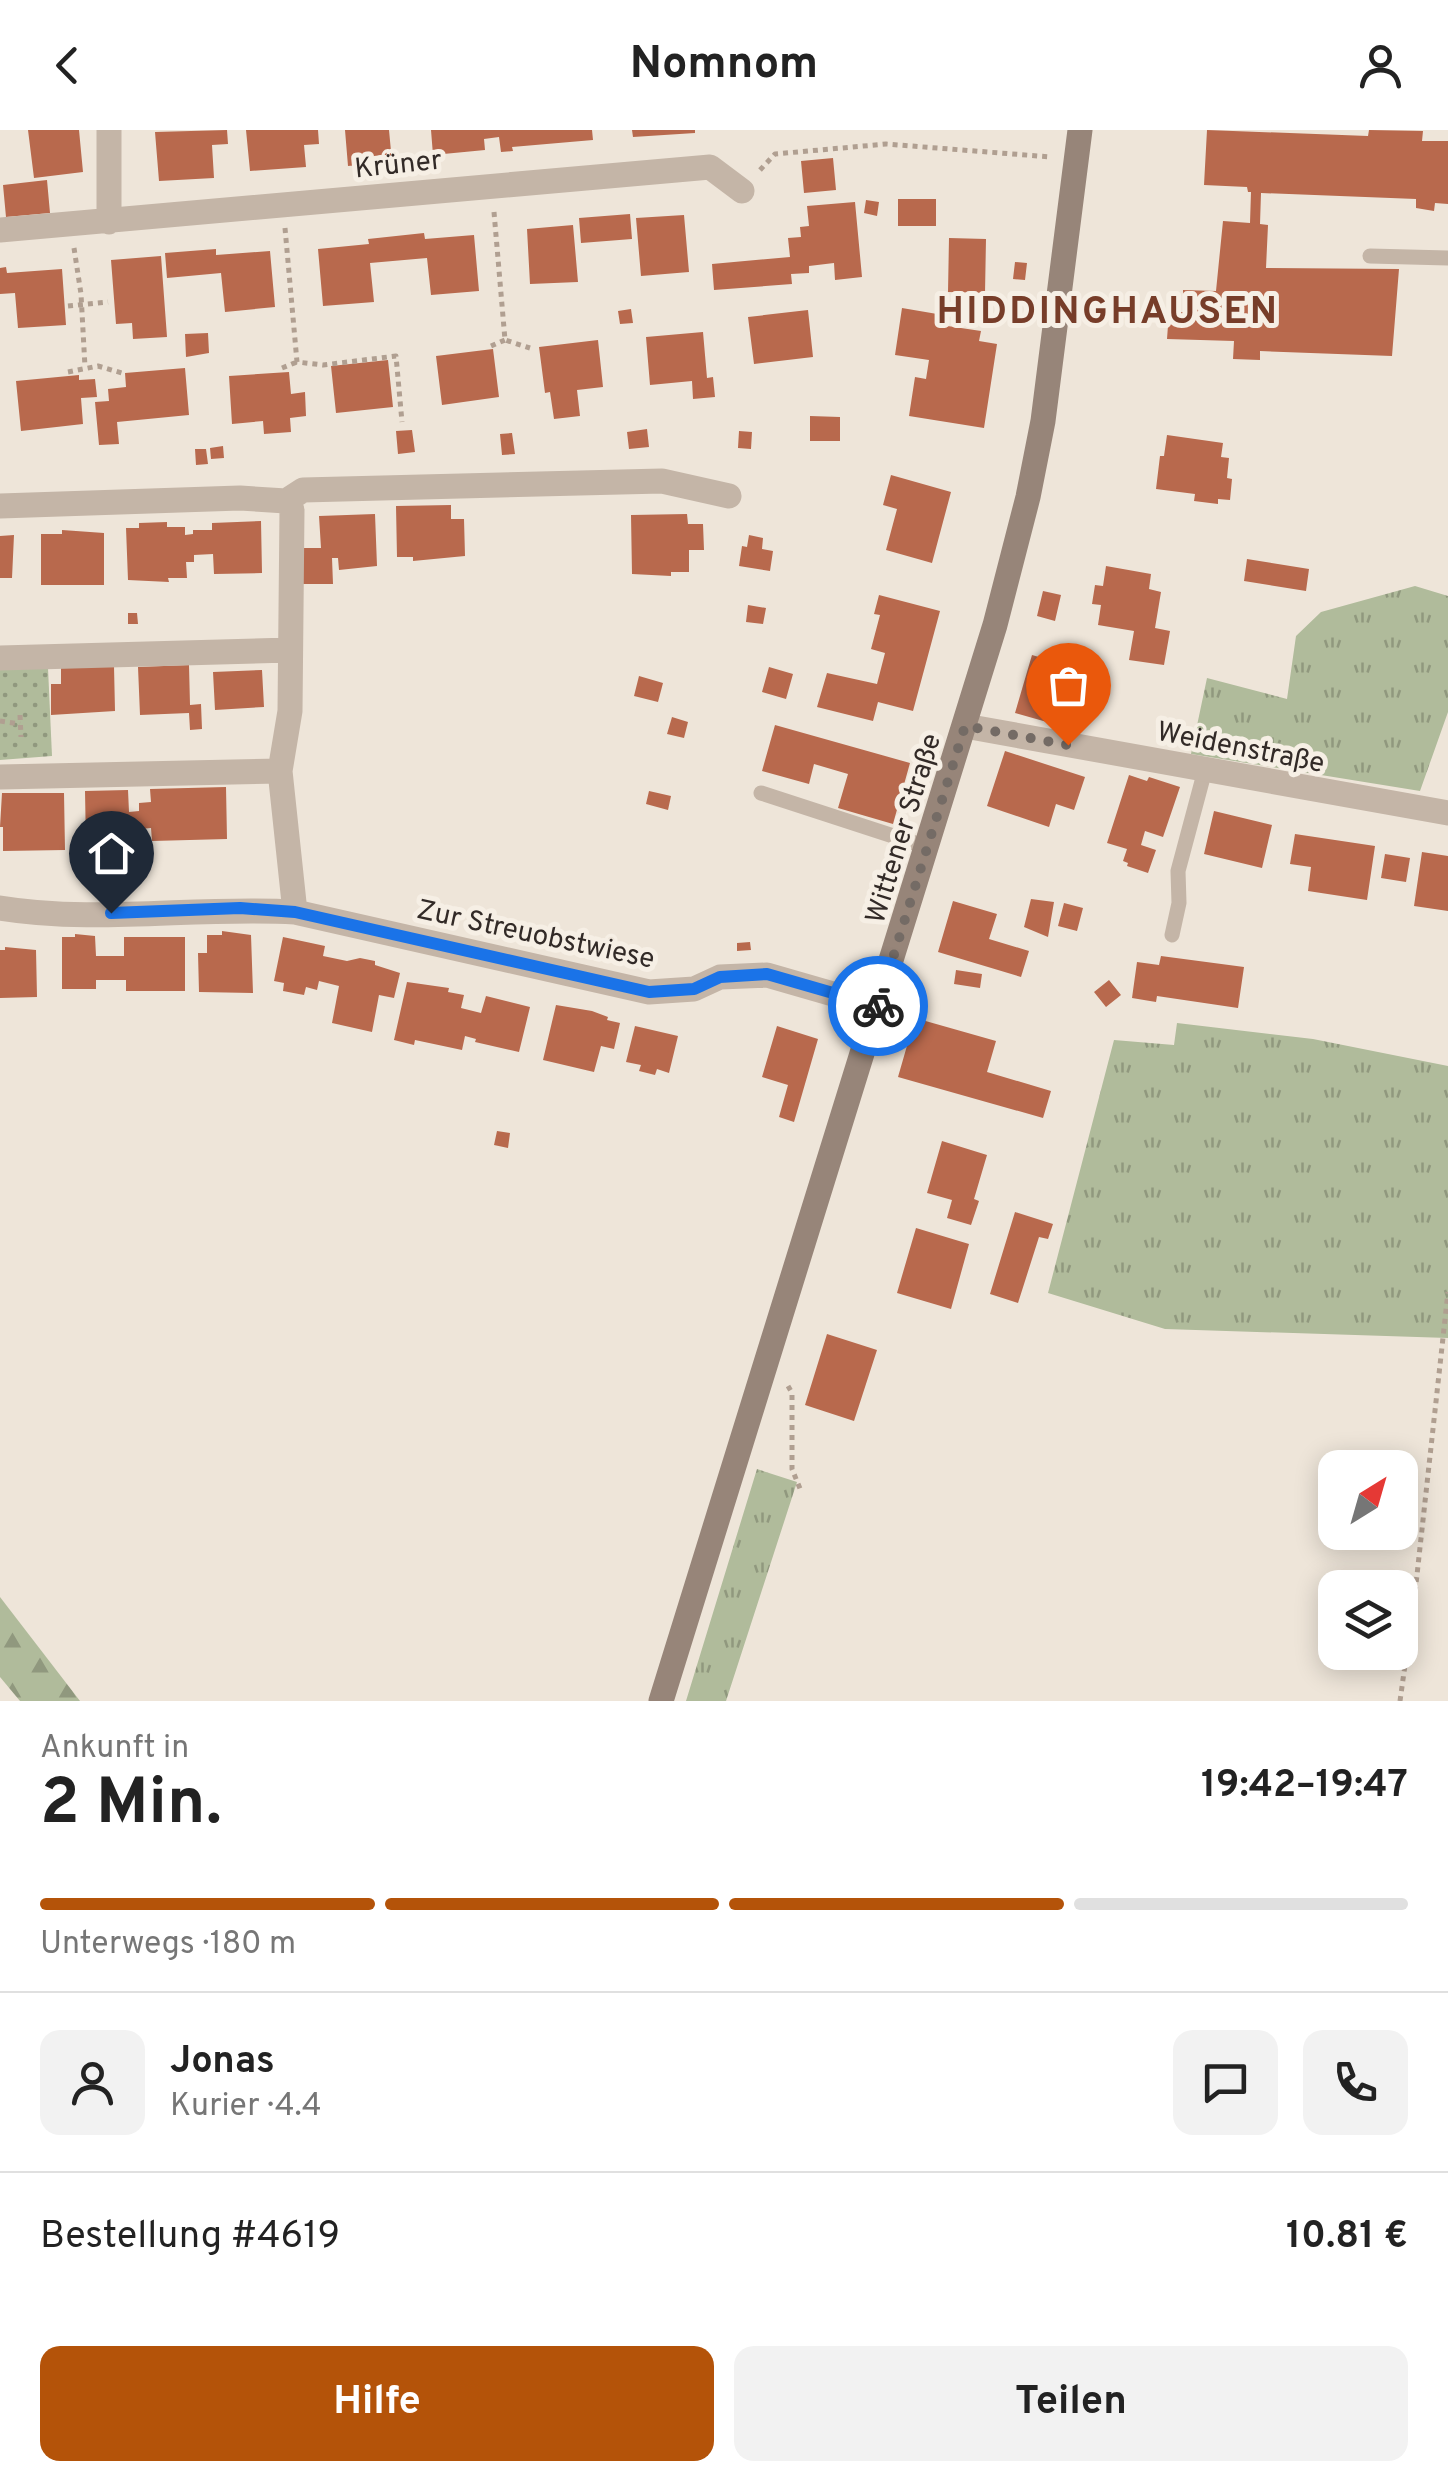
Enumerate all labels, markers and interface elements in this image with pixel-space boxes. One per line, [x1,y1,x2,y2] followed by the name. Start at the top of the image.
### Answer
[630,37,818,94] text: Nomnom
[40,38,95,93] icon: back
[1353,38,1408,93] icon: person
[353,143,444,188] street label: Krüner
[937,289,1279,338] district label: HIDDINGHAUSEN
[1026,643,1111,746] pin
[1041,658,1096,713] icon: bag
[1154,715,1327,783] street label: Weidenstraße
[859,729,951,928] street label: Wittener Straße
[69,811,154,914] pin
[84,826,139,881] icon: home
[413,893,658,979] street label: Zur Streuobstwiese
[828,956,928,1056] courier
[851,979,906,1034] icon: bike
[1318,1450,1418,1550] north arrow
[1318,1450,1418,1670] map controls
[1318,1570,1418,1670] button: layers
[40,1729,189,1769] text: Ankunft in
[1201,1762,1408,1811] text: 19:42–19:47
[40,1765,222,1847] text: 2 Min.
[40,1925,296,1965] text: Unterwegs · 180 m
[40,2030,145,2135] button: person
[1173,2030,1278,2135] button: chat
[1303,2030,1408,2135] button: phone
[170,2038,275,2087] text: Jonas
[170,2087,322,2127] text: Kurier · 4.4
[40,2213,340,2262] text: Bestellung #4619
[1286,2213,1408,2262] text: 10.81 €
[40,2346,714,2461] button: Hilfe
[734,2346,1408,2461] button: Teilen

